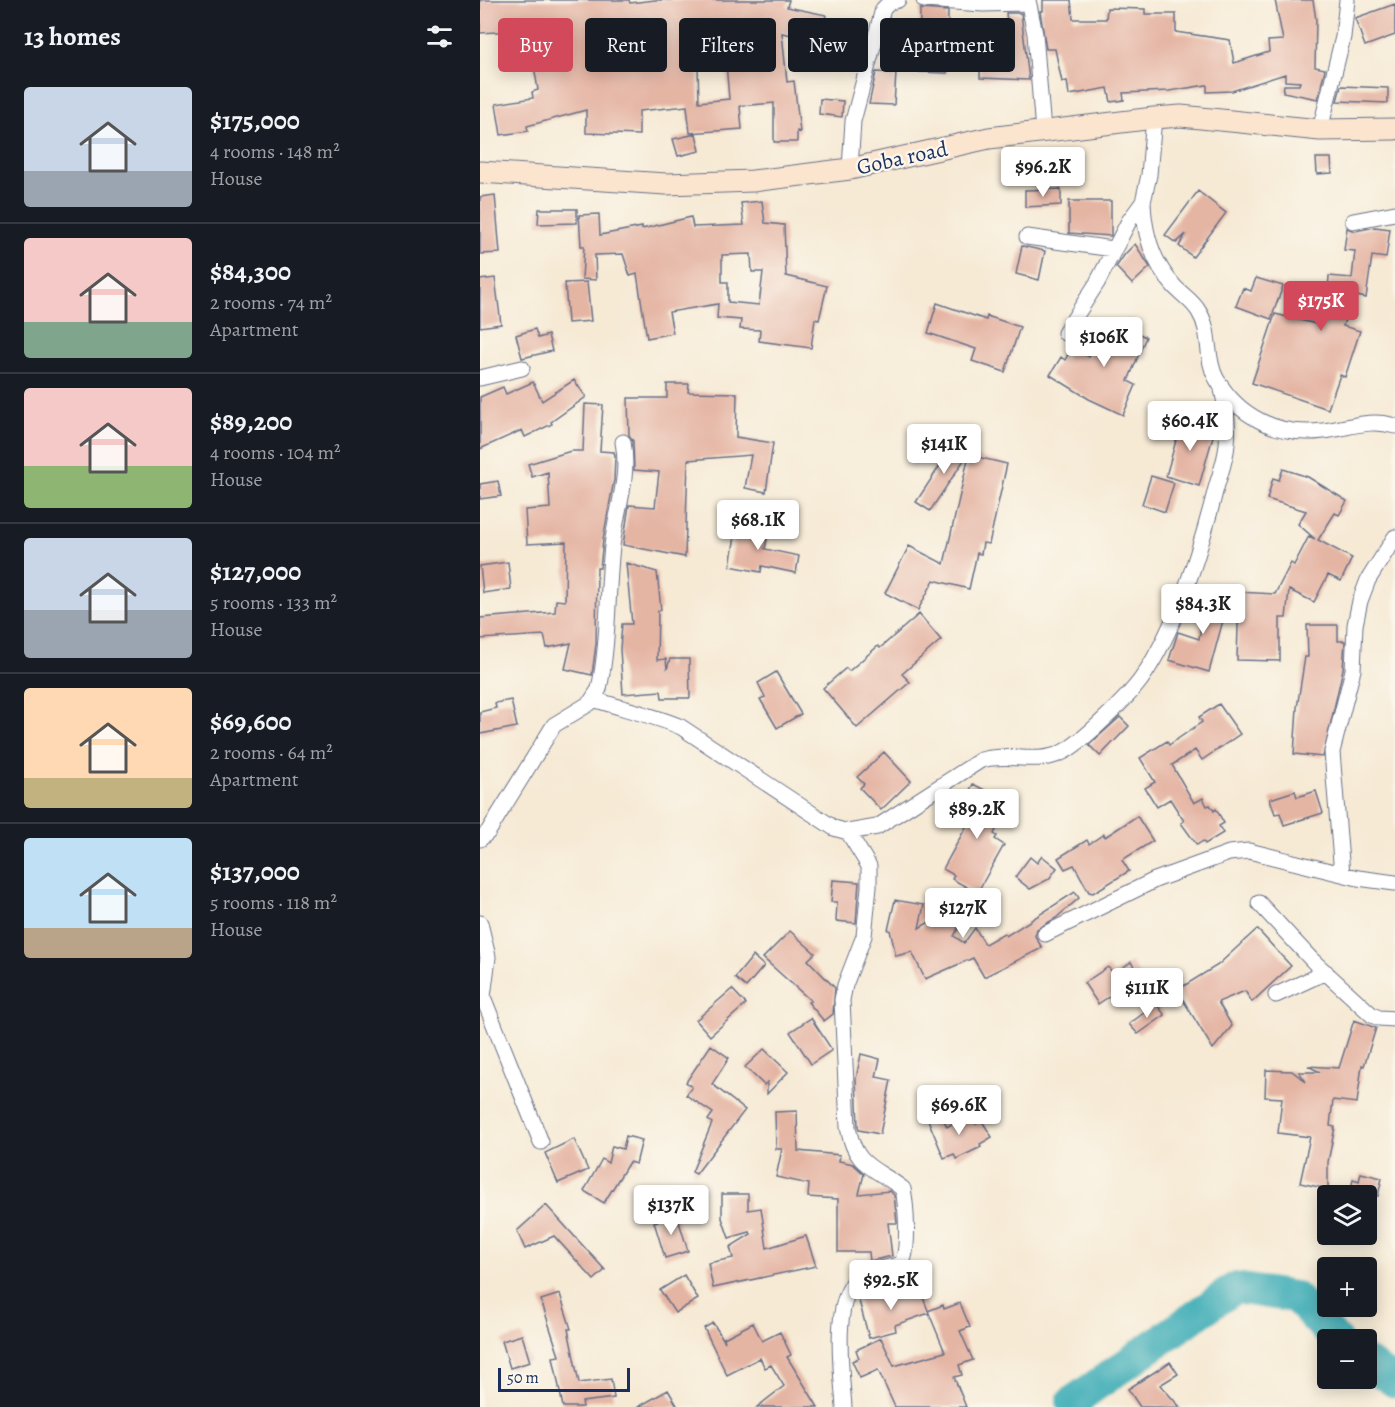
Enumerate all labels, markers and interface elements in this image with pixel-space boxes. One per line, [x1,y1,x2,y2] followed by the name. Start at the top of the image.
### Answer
[498,18,573,72] chip: Buy
[585,18,667,72] chip: Rent
[679,18,776,72] chip: Filters
[788,18,868,72] chip: New
[880,18,1015,72] chip: Apartment
[24,19,121,54] text: 13 homes
[423,20,456,53] icon: filters
[210,103,300,138] text: $175,000
[72,111,144,183] icon: home
[854,134,951,182] street label: Goba road
[210,138,340,165] text: 4 rooms · 148 m²
[994,147,1092,198] pin: $96.2K
[1015,153,1071,180] text: $96.2K
[210,165,262,192] text: House
[210,254,291,289] text: $84,300
[72,262,144,334] icon: home
[1279,281,1363,332] pin: $175K
[1298,287,1344,314] text: $175K
[210,289,332,316] text: 2 rooms · 74 m²
[210,316,299,343] text: Apartment
[1062,317,1146,368] pin: $106K
[1079,323,1129,350] text: $106K
[1141,401,1239,452] pin: $60.4K
[210,404,292,439] text: $89,200
[1162,407,1218,434] text: $60.4K
[72,412,144,484] icon: home
[902,424,986,475] pin: $141K
[921,430,967,457] text: $141K
[210,439,341,466] text: 4 rooms · 104 m²
[210,466,262,493] text: House
[709,500,807,551] pin: $68.1K
[731,506,785,533] text: $68.1K
[210,554,301,589] text: $127,000
[72,562,144,634] icon: home
[1154,584,1252,635] pin: $84.3K
[210,589,337,616] text: 5 rooms · 133 m²
[1175,590,1231,617] text: $84.3K
[210,616,262,643] text: House
[210,704,292,739] text: $69,600
[72,712,144,784] icon: home
[210,739,333,766] text: 2 rooms · 64 m²
[210,766,299,793] text: Apartment
[928,789,1026,840] pin: $89.2K
[949,795,1005,822] text: $89.2K
[210,854,300,889] text: $137,000
[72,862,144,934] icon: home
[921,888,1005,939] pin: $127K
[210,889,337,916] text: 5 rooms · 118 m²
[939,894,987,921] text: $127K
[210,916,262,943] text: House
[1105,968,1189,1019] pin: $111K
[1125,974,1169,1001] text: $111K
[910,1085,1008,1136] pin: $69.6K
[931,1091,987,1118] text: $69.6K
[629,1185,713,1236] pin: $137K
[1317,1185,1377,1389] map controls
[1317,1185,1377,1245] button: layers
[648,1191,694,1218] text: $137K
[1317,1257,1377,1317] button: +
[842,1260,940,1311] pin: $92.5K
[863,1266,919,1293] text: $92.5K
[1317,1329,1377,1389] button: −
[498,1365,630,1392] scale bar
[507,1367,539,1389] text: 50 m

